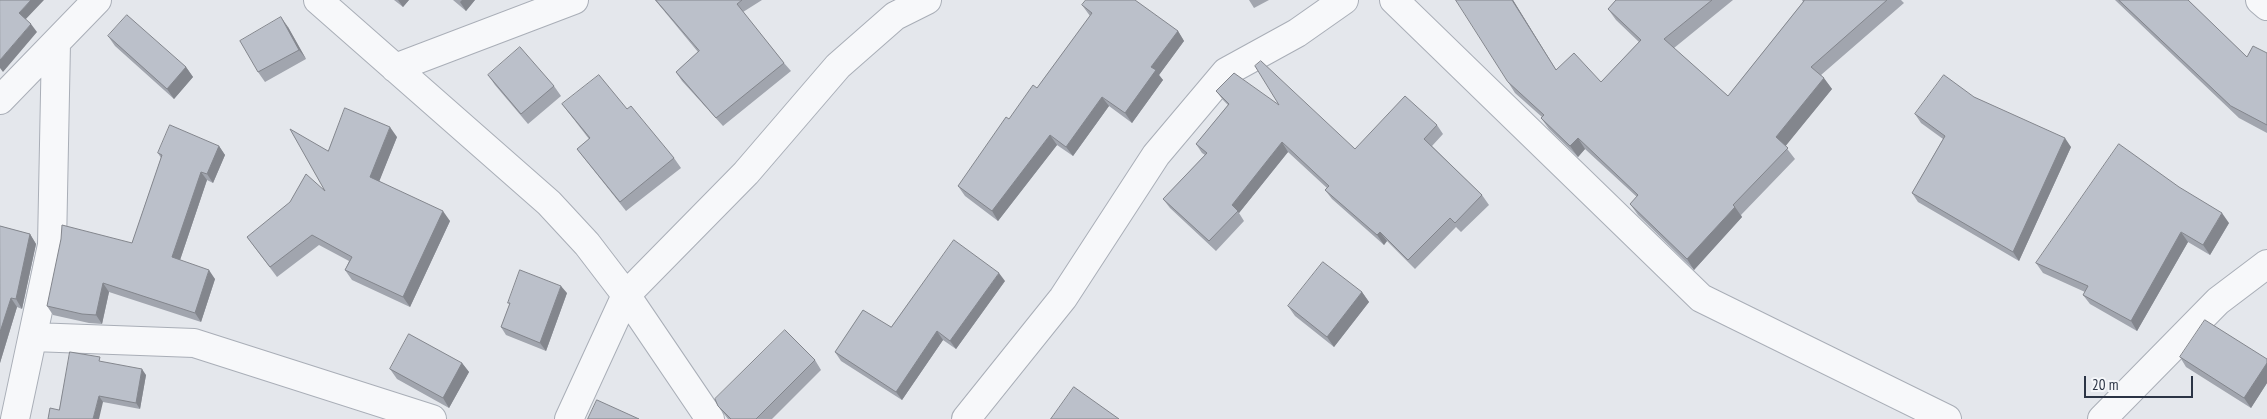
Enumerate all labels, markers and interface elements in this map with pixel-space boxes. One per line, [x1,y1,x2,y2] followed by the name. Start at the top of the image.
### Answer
[2087,366,2196,398] scale bar
[2092,375,2118,394] text: 20 m

